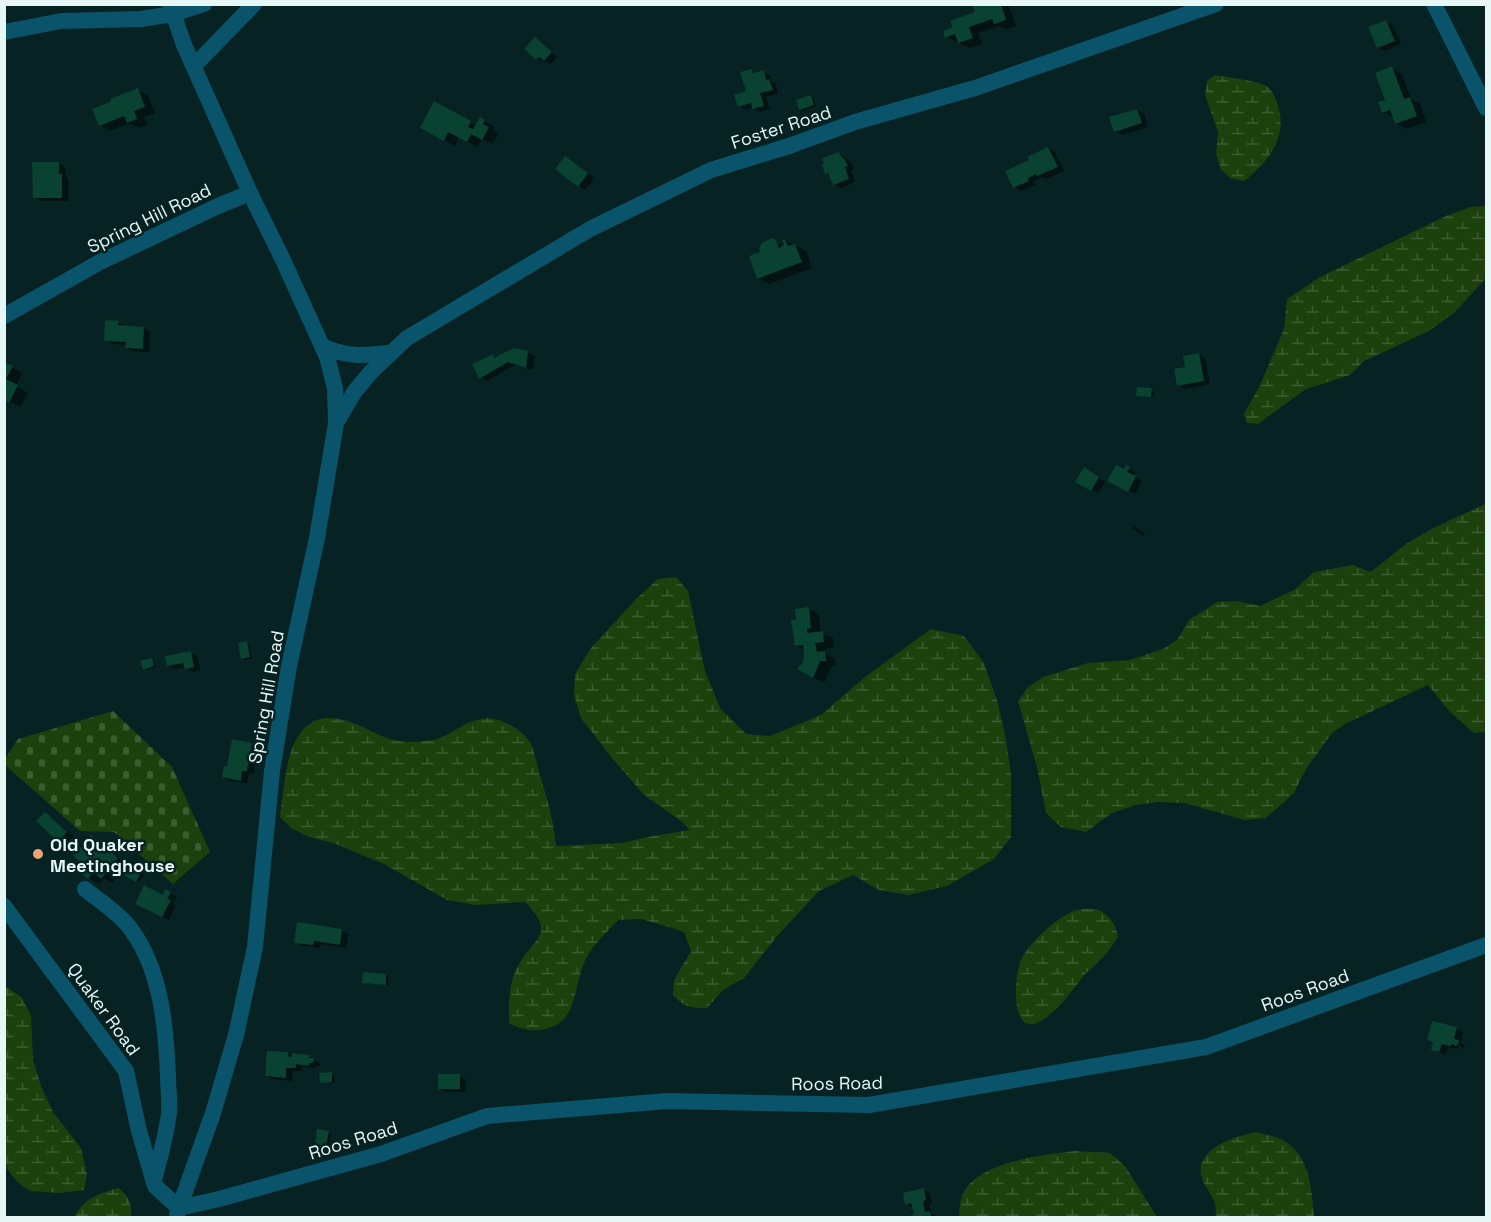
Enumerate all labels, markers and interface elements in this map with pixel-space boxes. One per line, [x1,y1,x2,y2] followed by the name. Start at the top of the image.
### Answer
[728,100,834,154] street label: Foster Road
[83,178,215,258] street label: Spring Hill Road
[243,629,289,765] street label: Spring Hill Road
[50,833,175,877] place label: Old Quaker Meetinghouse
[31,847,45,861] marker: Old Quaker Meetinghouse
[63,958,145,1060] street label: Quaker Road
[1258,963,1352,1017] street label: Roos Road
[791,1071,883,1095] street label: Roos Road
[306,1116,400,1164] street label: Roos Road

